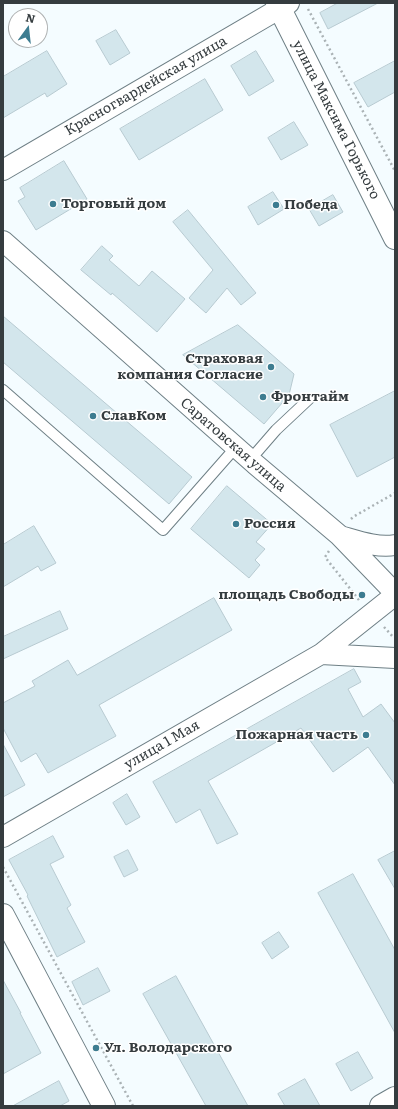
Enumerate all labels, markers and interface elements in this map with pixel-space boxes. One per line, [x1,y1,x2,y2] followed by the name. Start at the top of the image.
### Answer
[8,8,48,48] north arrow
[24,8,37,26] text: N
[62,33,230,139] street label: Красногвардейская улица
[289,38,383,202] street label: улица Максима Горького
[61,196,166,212] place label: Торговый дом
[284,197,338,213] place label: Победа
[48,199,58,209] marker: Торговый дом
[271,200,281,210] marker: Победа
[117,351,263,384] place label: Страховая компания Согласие
[266,362,276,372] marker: Страховая компания Согласие
[271,389,349,405] place label: Фронтайм
[258,392,268,402] marker: Фронтайм
[177,395,289,495] street label: Саратовская улица
[101,408,166,424] place label: СлавКом
[88,411,98,421] marker: СлавКом
[244,516,296,532] place label: Россия
[231,519,241,529] marker: Россия
[218,587,354,603] place label: площадь Свободы
[357,590,367,600] marker: площадь Свободы
[121,717,203,773] street label: улица 1 Мая
[236,727,358,743] place label: Пожарная часть
[361,730,371,740] marker: Пожарная часть
[104,1040,232,1056] place label: Ул. Володарского
[91,1043,101,1053] marker: Ул. Володарского

